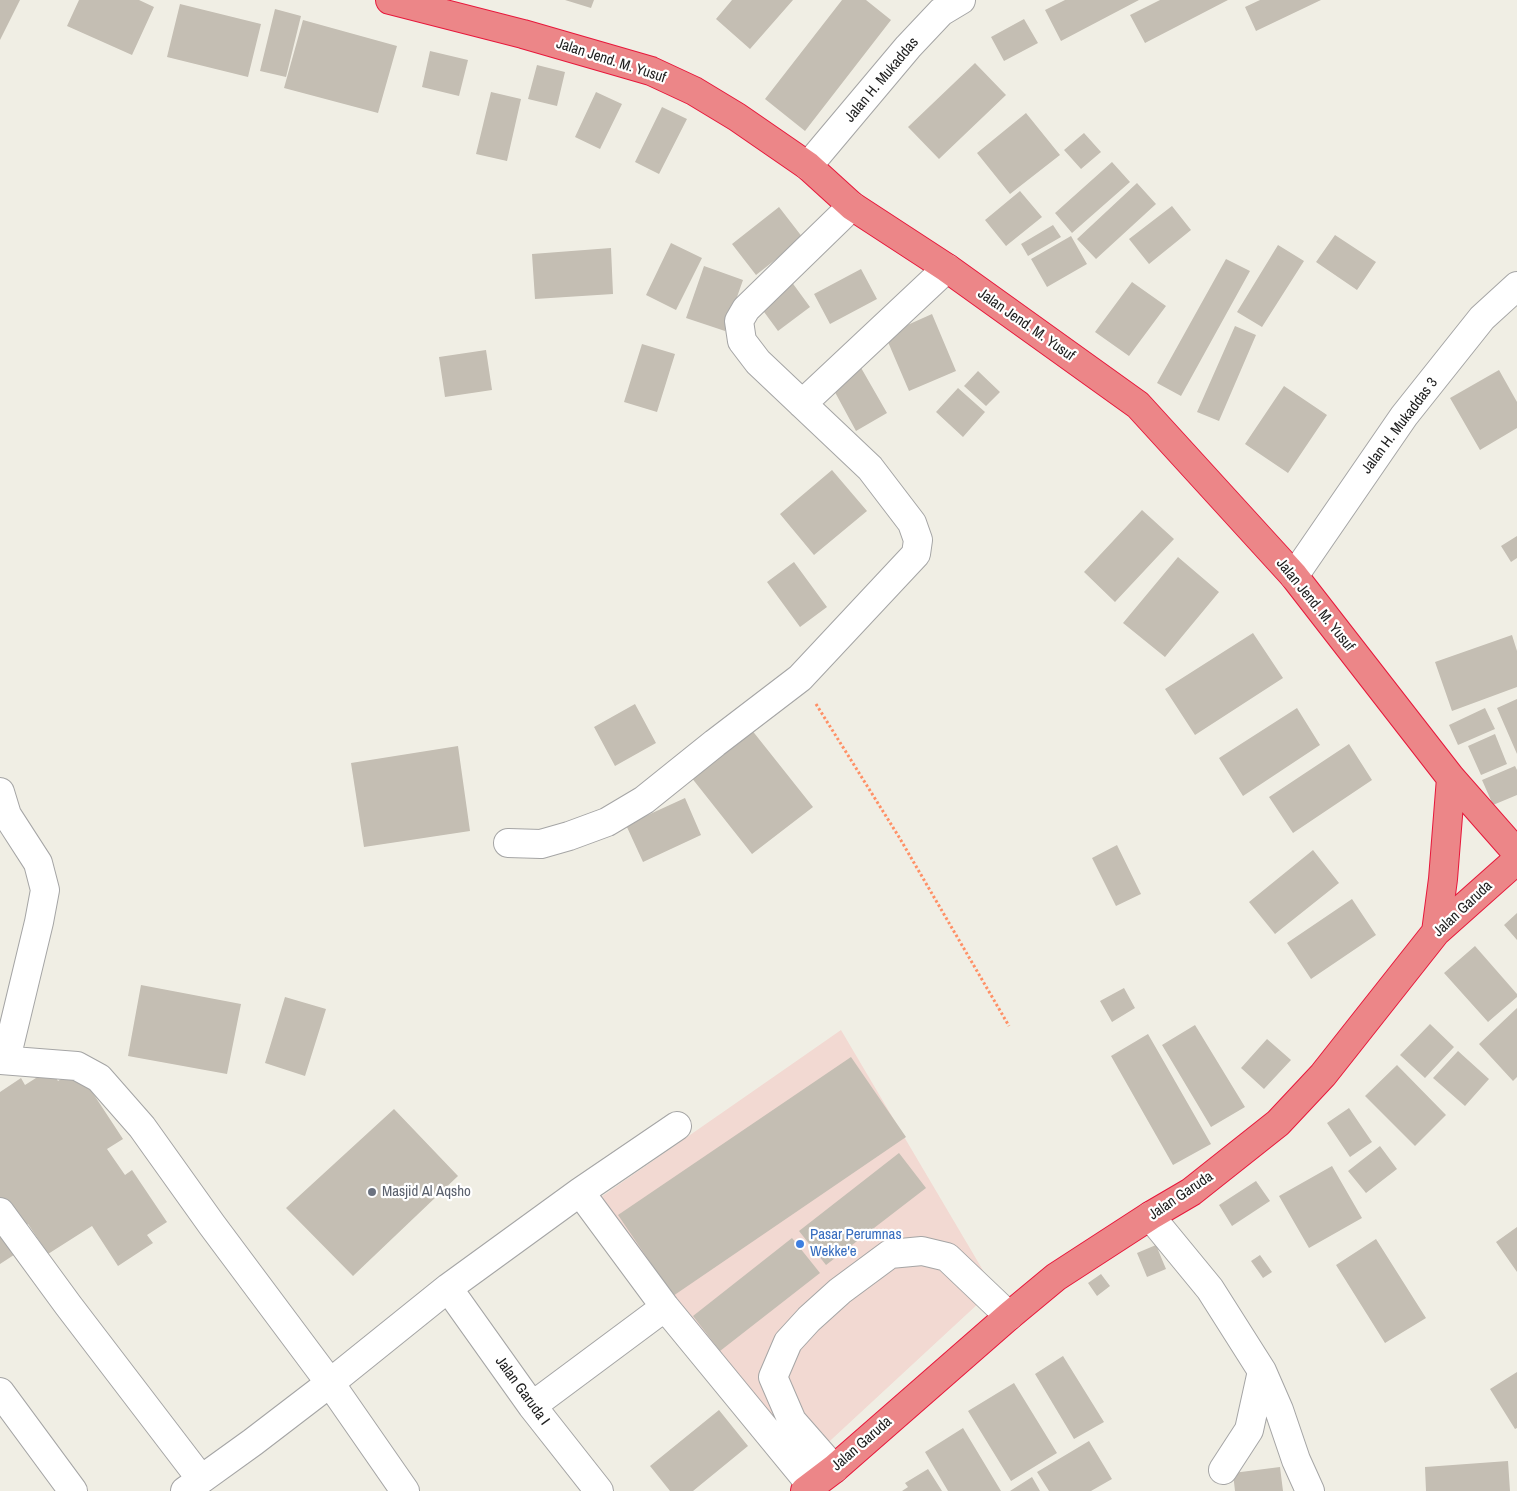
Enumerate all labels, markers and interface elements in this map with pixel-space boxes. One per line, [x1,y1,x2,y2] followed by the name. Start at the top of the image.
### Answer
[841,34,923,126] street label: Jalan H. Mukaddas
[554,35,668,87] street label: Jalan Jend. M. Yusuf
[974,285,1078,365] street label: Jalan Jend. M. Yusuf
[1358,374,1442,478] street label: Jalan H. Mukaddas 3
[1272,555,1358,655] street label: Jalan Jend. M. Yusuf
[1430,877,1496,941] street label: Jalan Garuda
[1145,1168,1217,1224] street label: Jalan Garuda
[382,1183,471,1201] place label: Masjid Al Aqsho
[366,1186,378,1198] marker: Masjid Al Aqsho
[810,1226,902,1261] place label: Pasar Perumnas Wekke'e
[794,1238,806,1250] marker: Pasar Perumnas Wekke'e
[491,1353,553,1429] street label: Jalan Garuda I
[828,1413,896,1475] street label: Jalan Garuda

